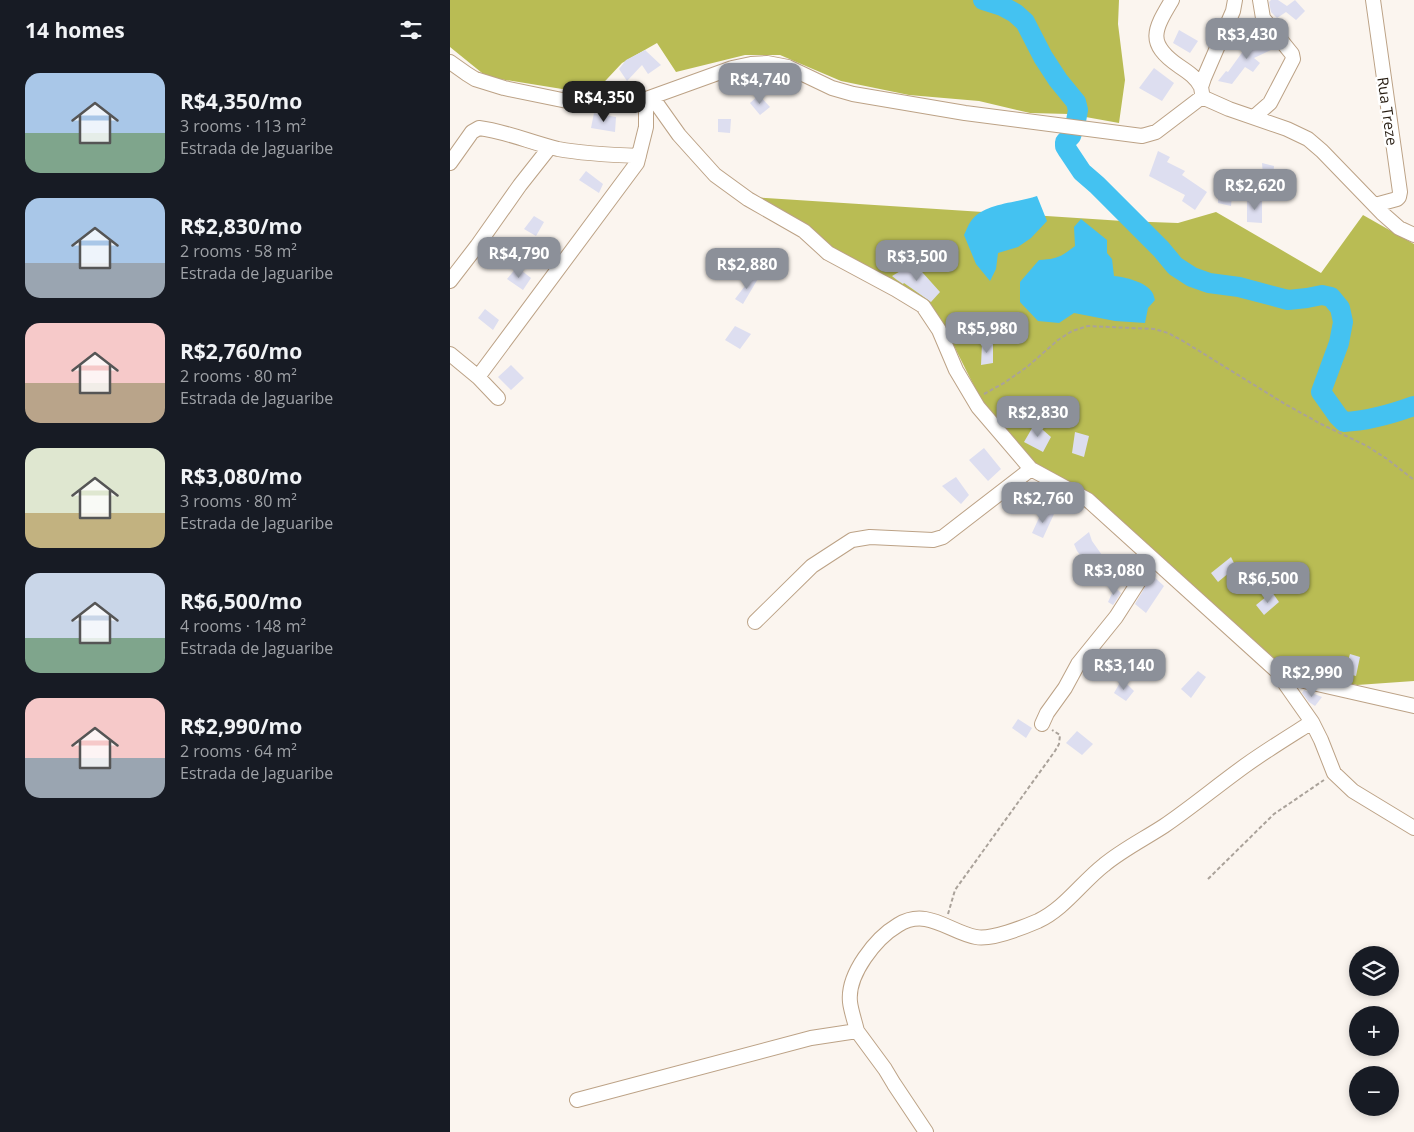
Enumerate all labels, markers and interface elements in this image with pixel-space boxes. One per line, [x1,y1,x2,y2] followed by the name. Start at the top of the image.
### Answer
[25,16,125,44] text: 14 homes
[397,16,425,44] icon: filters
[1201,18,1293,60] pin: R$3,430
[1217,23,1277,45] text: R$3,430
[714,62,806,105] pin: R$4,740
[730,68,790,90] text: R$4,740
[1373,75,1403,147] street label: Rua Treze
[558,80,650,123] pin: R$4,350
[574,86,634,108] text: R$4,350
[180,87,302,115] text: R$4,350/mo
[65,93,125,153] icon: home
[180,115,306,137] text: 3 rooms · 113 m²
[180,137,333,159] text: Estrada de Jaguaribe
[1209,168,1301,211] pin: R$2,620
[1225,174,1285,196] text: R$2,620
[180,212,302,240] text: R$2,830/mo
[65,218,125,278] icon: home
[473,236,565,279] pin: R$4,790
[180,240,297,262] text: 2 rooms · 58 m²
[871,240,963,282] pin: R$3,500
[489,242,549,264] text: R$4,790
[887,245,947,267] text: R$3,500
[701,248,793,290] pin: R$2,880
[717,253,777,275] text: R$2,880
[180,262,333,284] text: Estrada de Jaguaribe
[941,312,1033,354] pin: R$5,980
[957,317,1017,339] text: R$5,980
[180,337,302,365] text: R$2,760/mo
[65,343,125,403] icon: home
[180,365,297,387] text: 2 rooms · 80 m²
[180,387,333,409] text: Estrada de Jaguaribe
[992,396,1084,438] pin: R$2,830
[1008,401,1068,423] text: R$2,830
[180,462,302,490] text: R$3,080/mo
[65,468,125,528] icon: home
[997,482,1089,524] pin: R$2,760
[1013,487,1073,509] text: R$2,760
[180,490,297,512] text: 3 rooms · 80 m²
[180,512,333,534] text: Estrada de Jaguaribe
[1068,554,1160,596] pin: R$3,080
[1084,559,1144,581] text: R$3,080
[1222,562,1314,604] pin: R$6,500
[1238,567,1298,589] text: R$6,500
[180,587,302,615] text: R$6,500/mo
[65,593,125,653] icon: home
[180,615,306,637] text: 4 rooms · 148 m²
[180,637,333,659] text: Estrada de Jaguaribe
[1078,648,1170,691] pin: R$3,140
[1094,654,1154,676] text: R$3,140
[1266,656,1358,698] pin: R$2,990
[1282,661,1342,683] text: R$2,990
[180,712,302,740] text: R$2,990/mo
[65,718,125,778] icon: home
[180,740,297,762] text: 2 rooms · 64 m²
[180,762,333,784] text: Estrada de Jaguaribe
[1349,946,1399,1116] map controls
[1349,946,1399,996] button: layers
[1349,1006,1399,1056] button: +
[1349,1066,1399,1116] button: −

